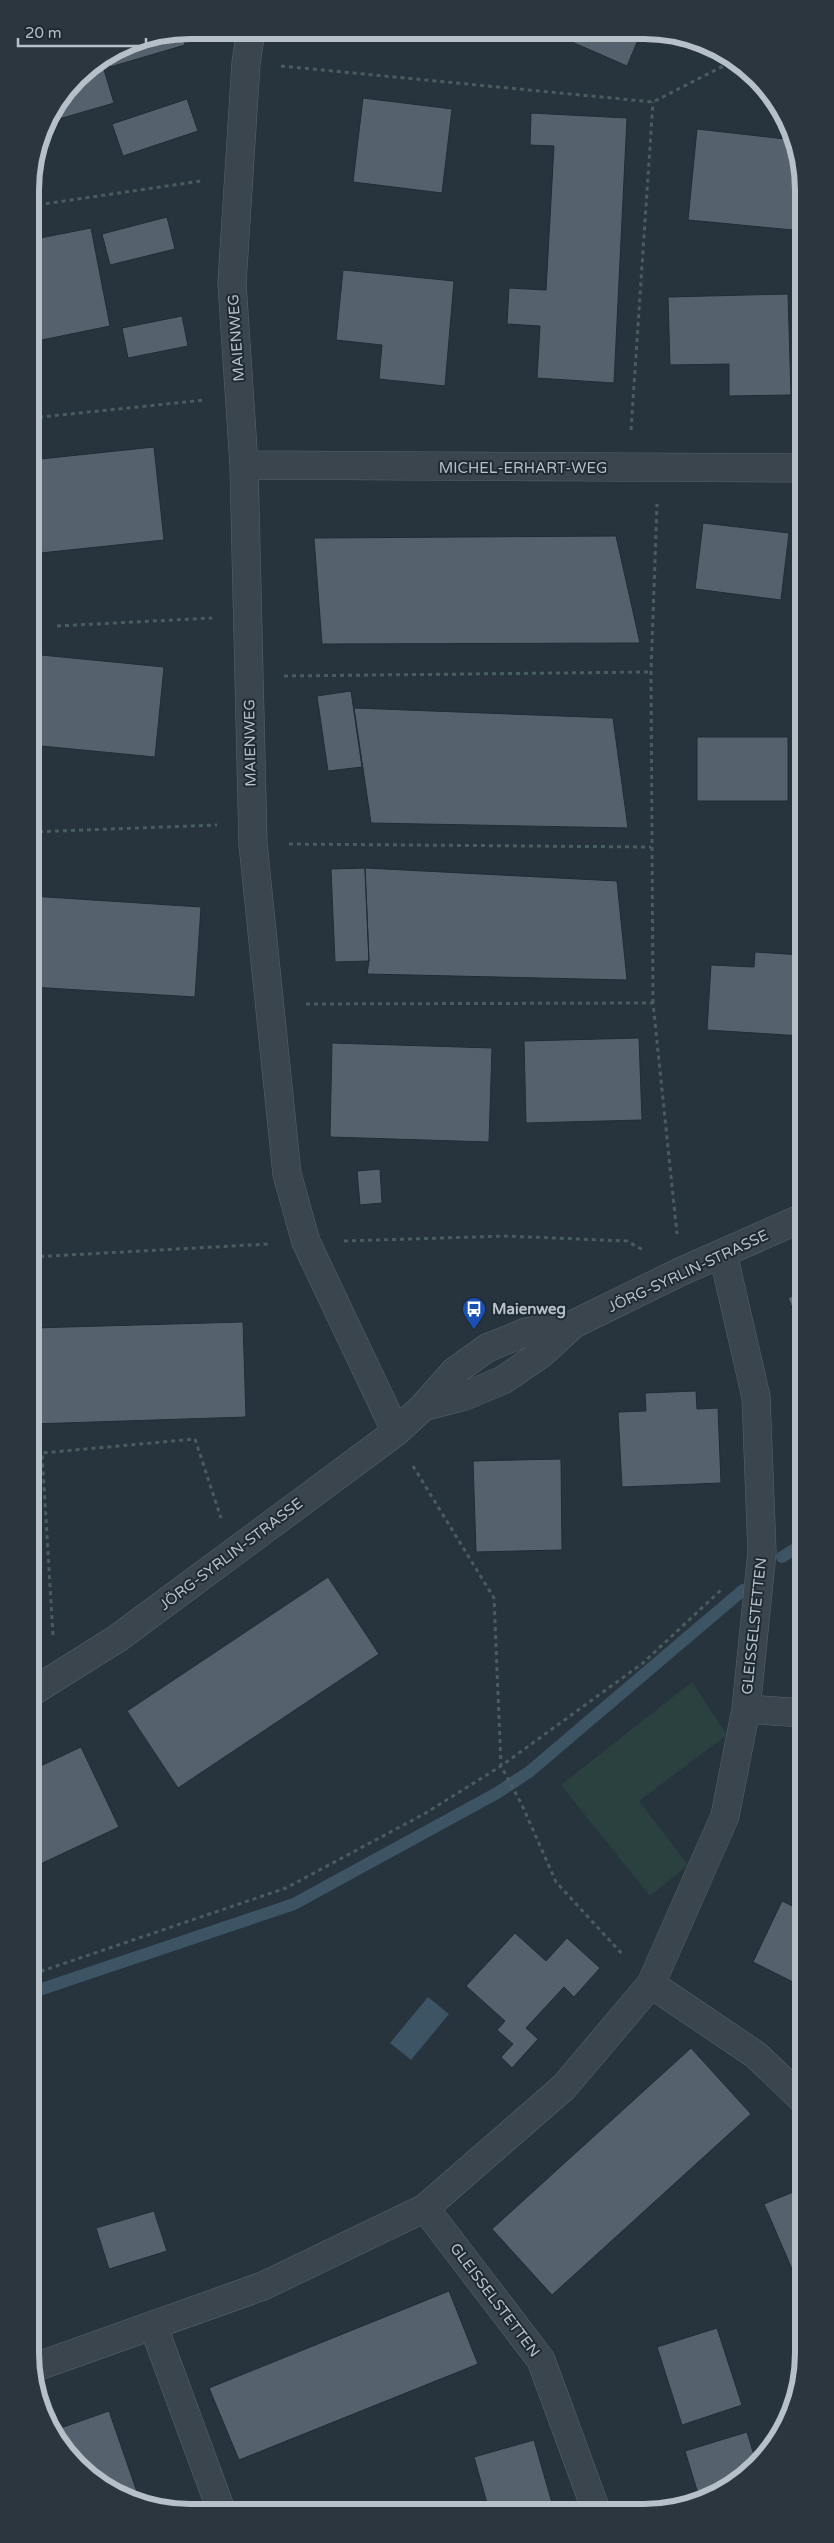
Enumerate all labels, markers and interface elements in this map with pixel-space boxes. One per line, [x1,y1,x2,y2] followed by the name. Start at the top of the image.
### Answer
[18,15,145,47] scale bar
[25,24,62,42] text: 20 m
[224,294,248,382] street label: MAIENWEG
[439,459,607,477] street label: MICHEL-ERHART-WEG
[240,699,260,787] street label: MAIENWEG
[605,1226,771,1316] street label: JÖRG-SYRLIN-STRASSE
[461,1296,487,1330] bus stop icon: Maienweg
[492,1300,566,1319] place label: Maienweg
[156,1494,306,1614] street label: JÖRG-SYRLIN-STRASSE
[738,1557,770,1695] street label: GLEISSELSTETTEN
[446,2240,544,2360] street label: GLEISSELSTETTEN

